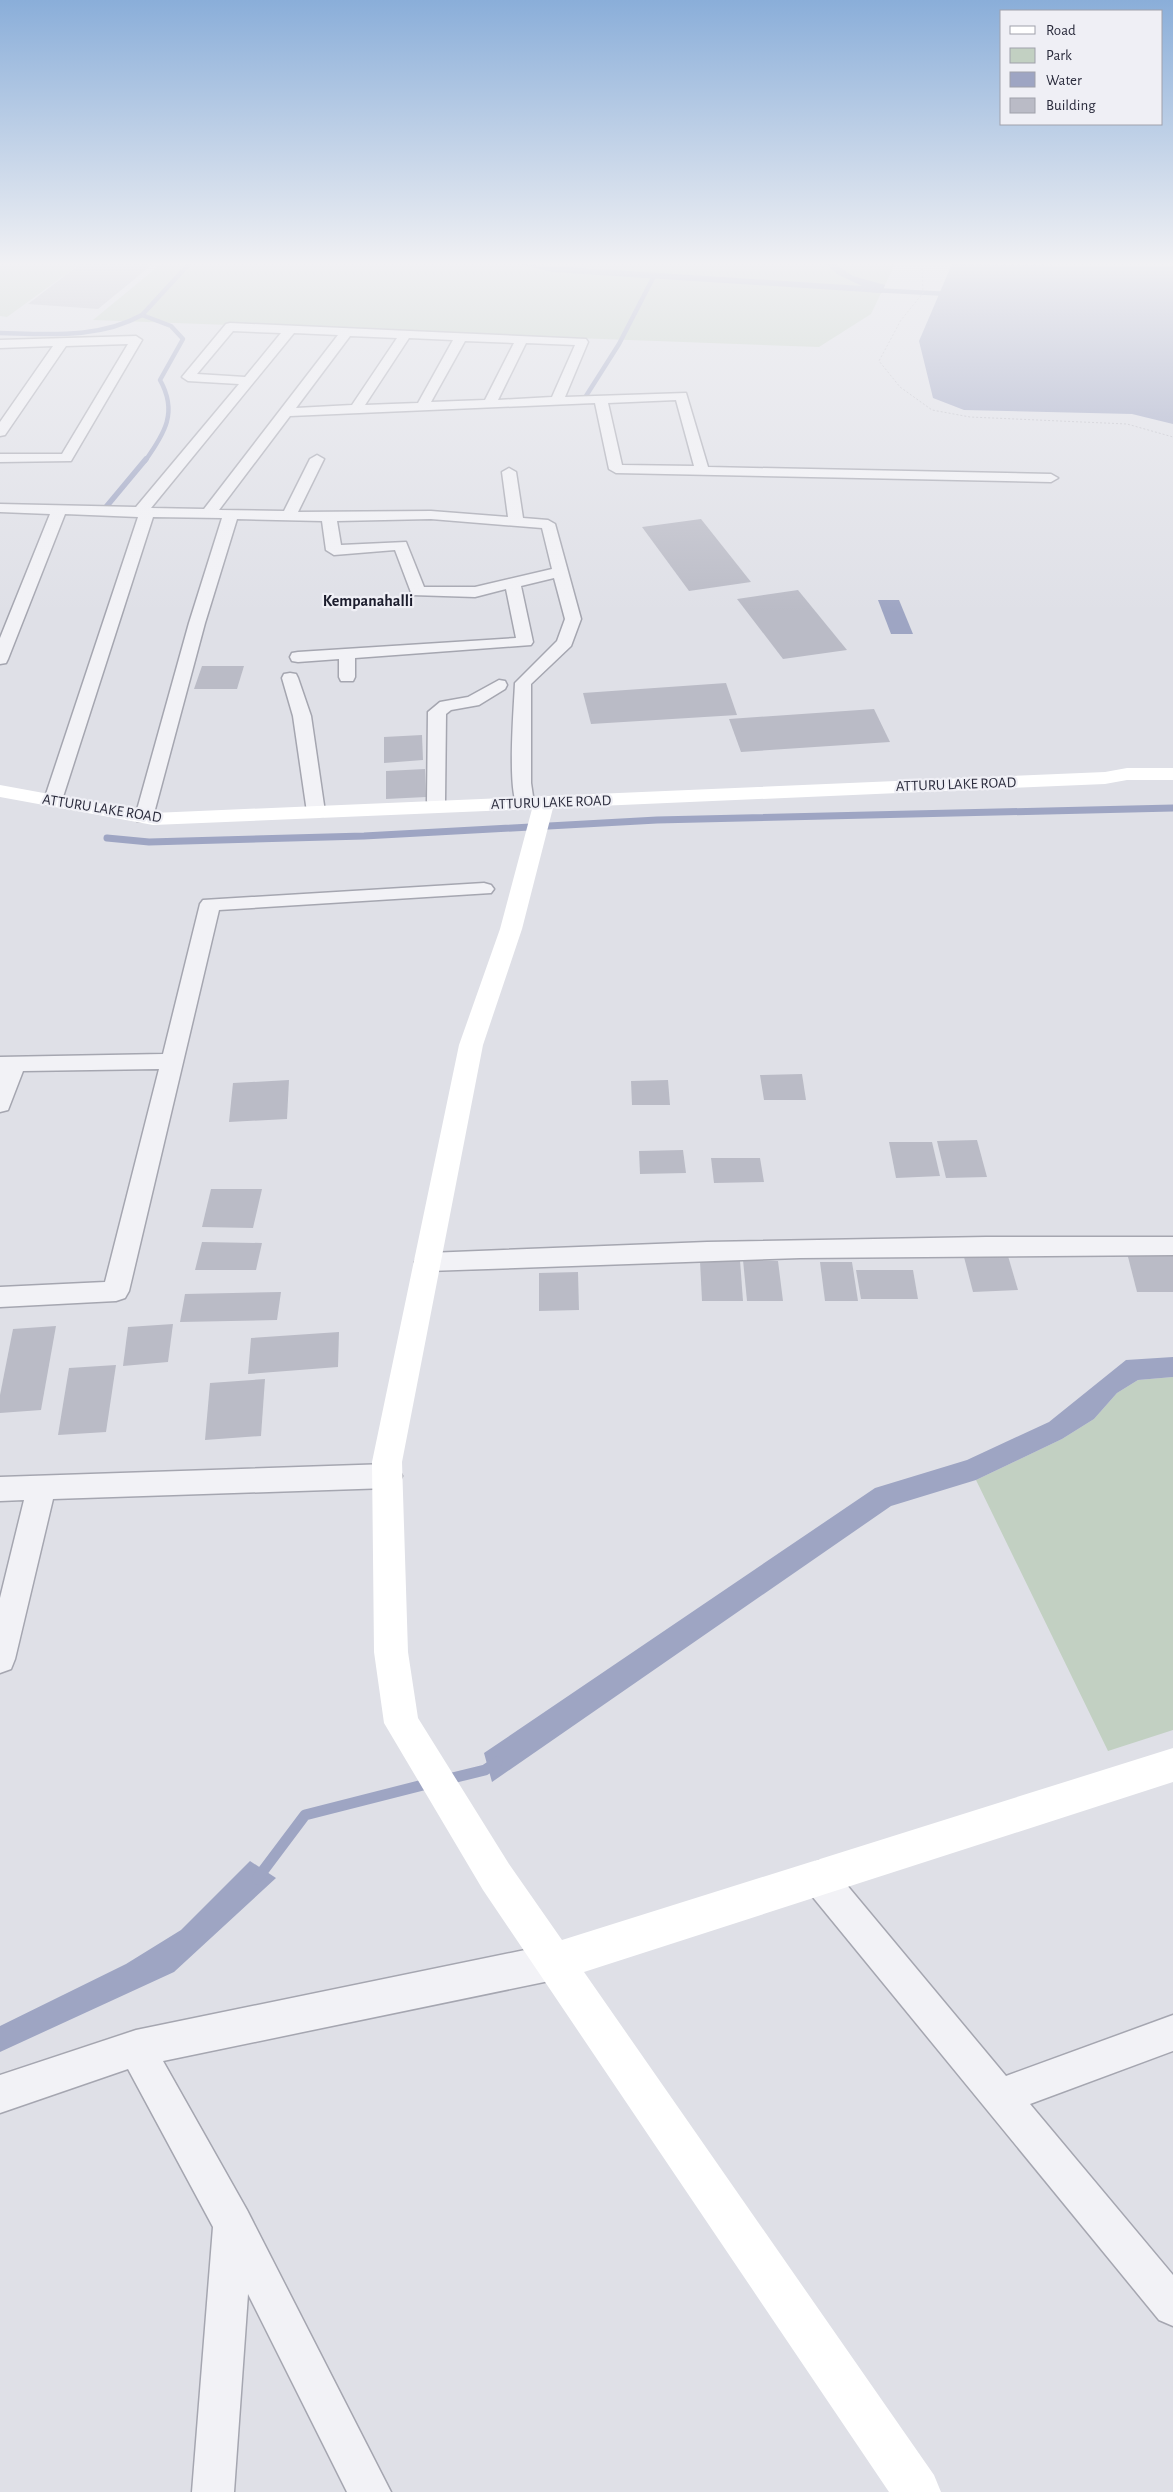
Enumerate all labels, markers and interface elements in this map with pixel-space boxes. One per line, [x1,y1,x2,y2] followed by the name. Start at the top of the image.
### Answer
[1000,10,1163,125] legend
[1046,23,1076,38] text: Road
[1046,48,1072,63] text: Park
[1046,73,1082,88] text: Water
[1046,98,1096,113] text: Building
[323,593,413,609] district label: Kempanahalli
[896,775,1017,794] street label: ATTURU LAKE ROAD
[41,792,163,825] street label: ATTURU LAKE ROAD
[491,793,612,812] street label: ATTURU LAKE ROAD

